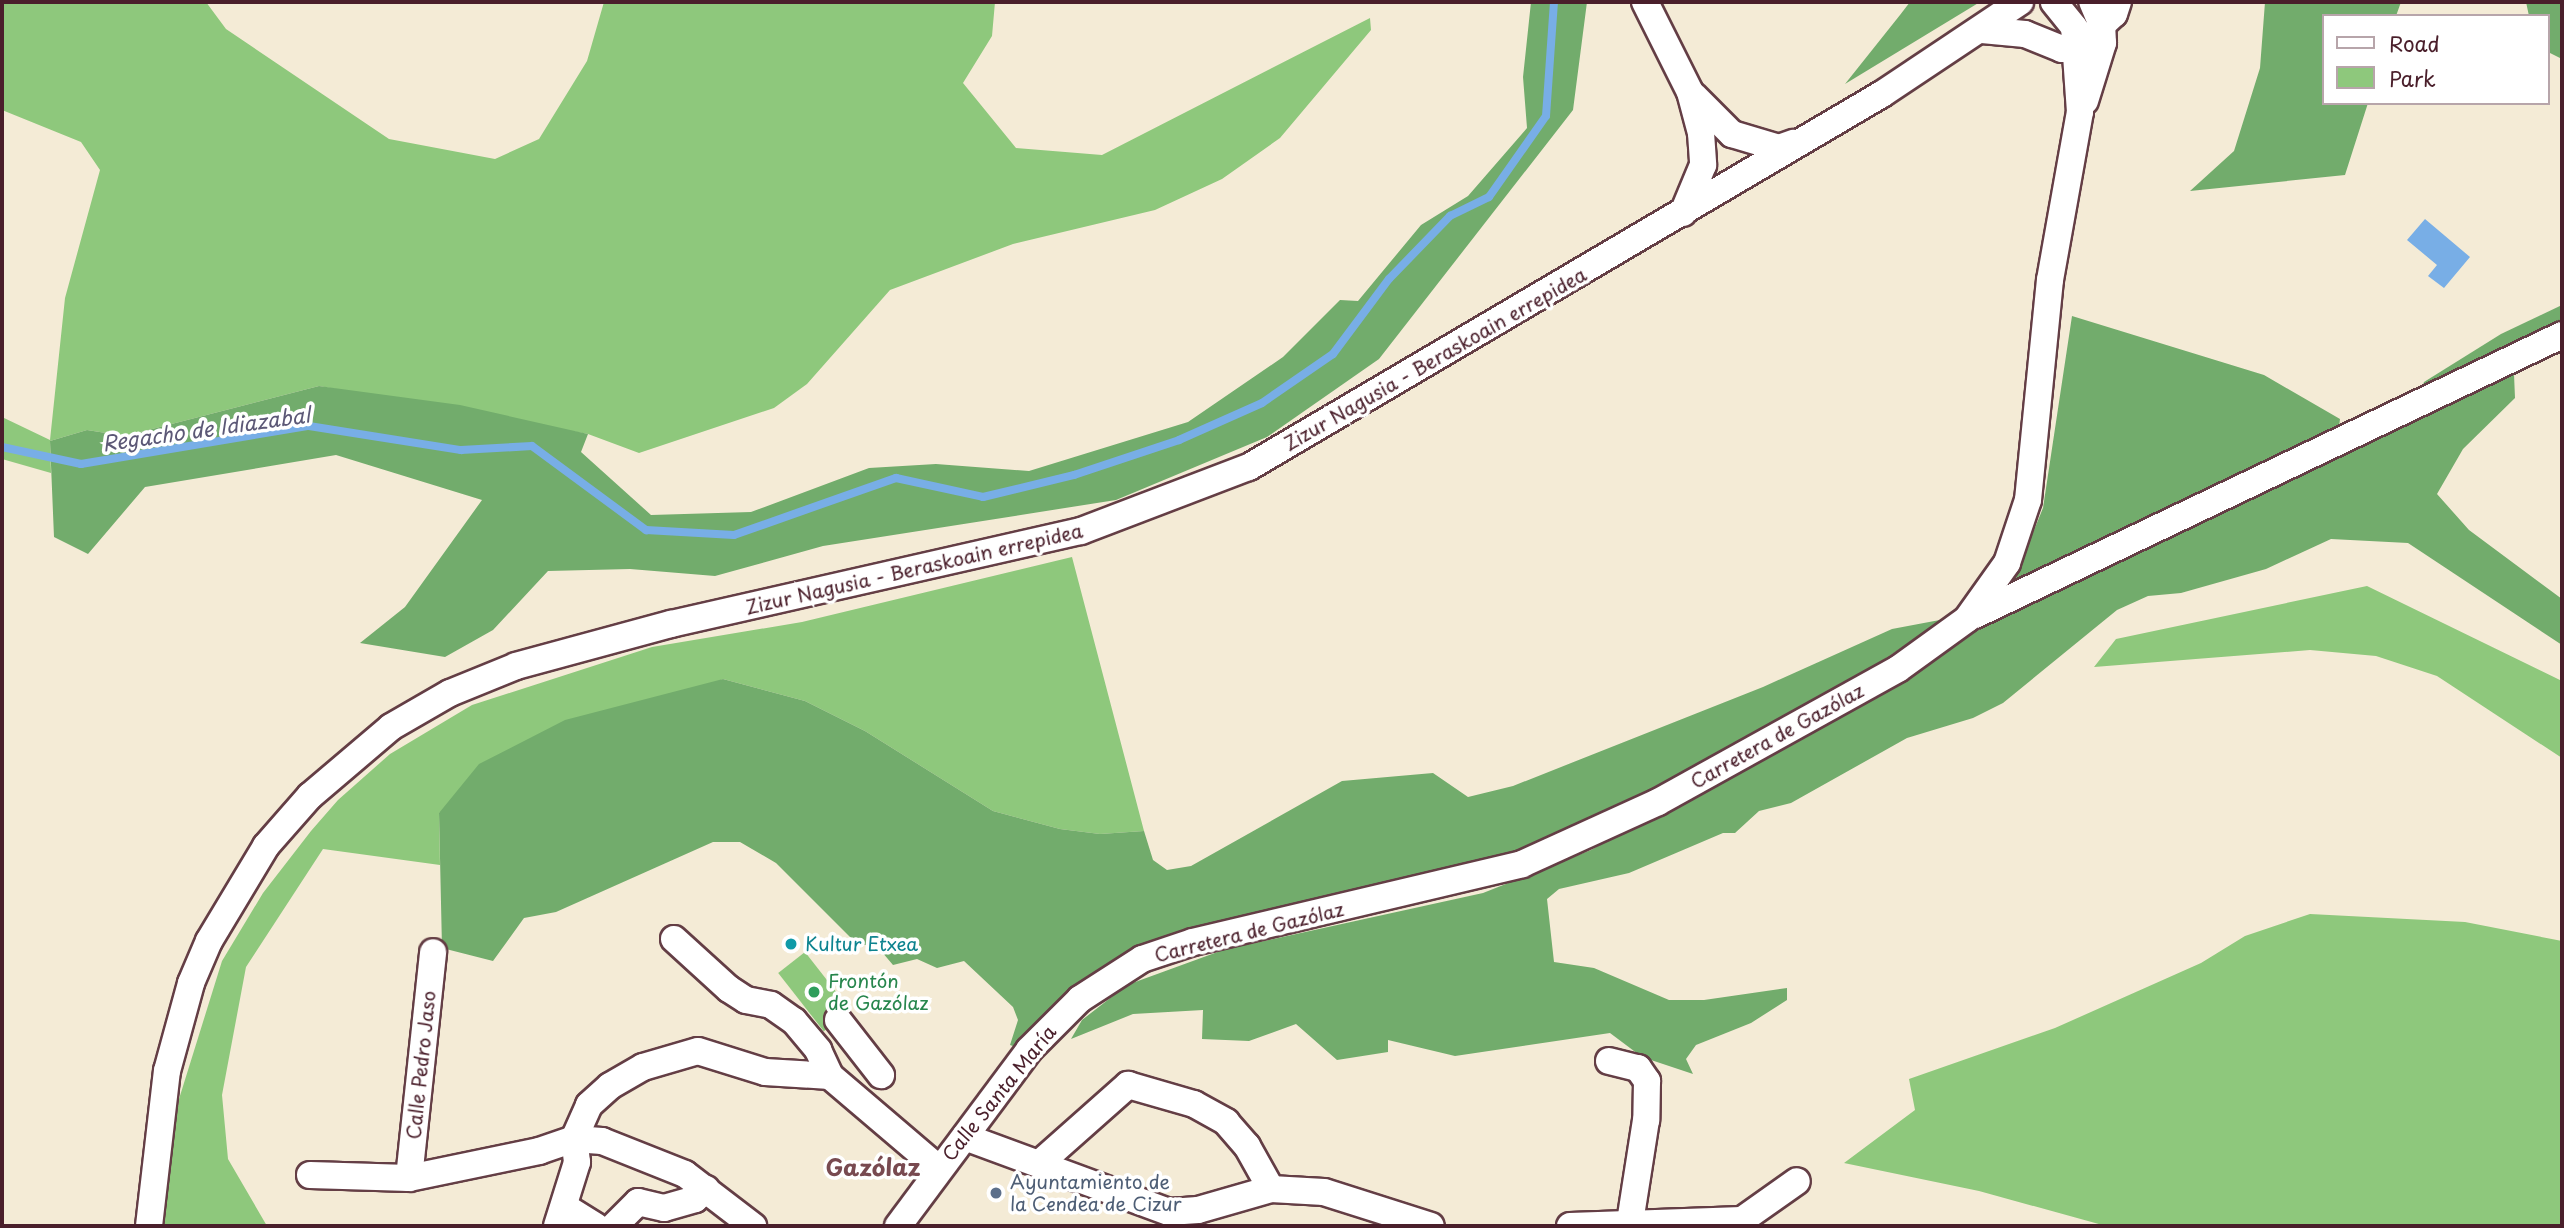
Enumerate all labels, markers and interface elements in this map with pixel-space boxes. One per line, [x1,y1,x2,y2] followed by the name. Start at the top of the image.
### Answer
[2322,14,2550,105] legend
[2389,27,2440,59] text: Road
[2389,62,2436,94] text: Park
[1280,263,1590,455] street label: Zizur Nagusia - Beraskoain errepidea
[99,401,313,455] water label: Regacho de Idiazabal
[743,519,1085,619] street label: Zizur Nagusia - Beraskoain errepidea
[1686,679,1868,793] street label: Carretera de Gazólaz
[1151,897,1347,967] street label: Carretera de Gazólaz
[805,933,919,955] place label: Kultur Etxea
[783,936,799,952] marker: Kultur Etxea
[828,970,928,1014] place label: Frontón de Gazólaz
[806,984,822,1000] marker: Frontón de Gazólaz
[402,989,440,1141] street label: Calle Pedro Jaso
[937,1020,1061,1166] street label: Calle Santa María
[825,1153,921,1181] district label: Gazólaz
[1010,1171,1183,1215] place label: Ayuntamiento de la Cendea de Cizur
[988,1185,1004,1201] marker: Ayuntamiento de la Cendea de Cizur

